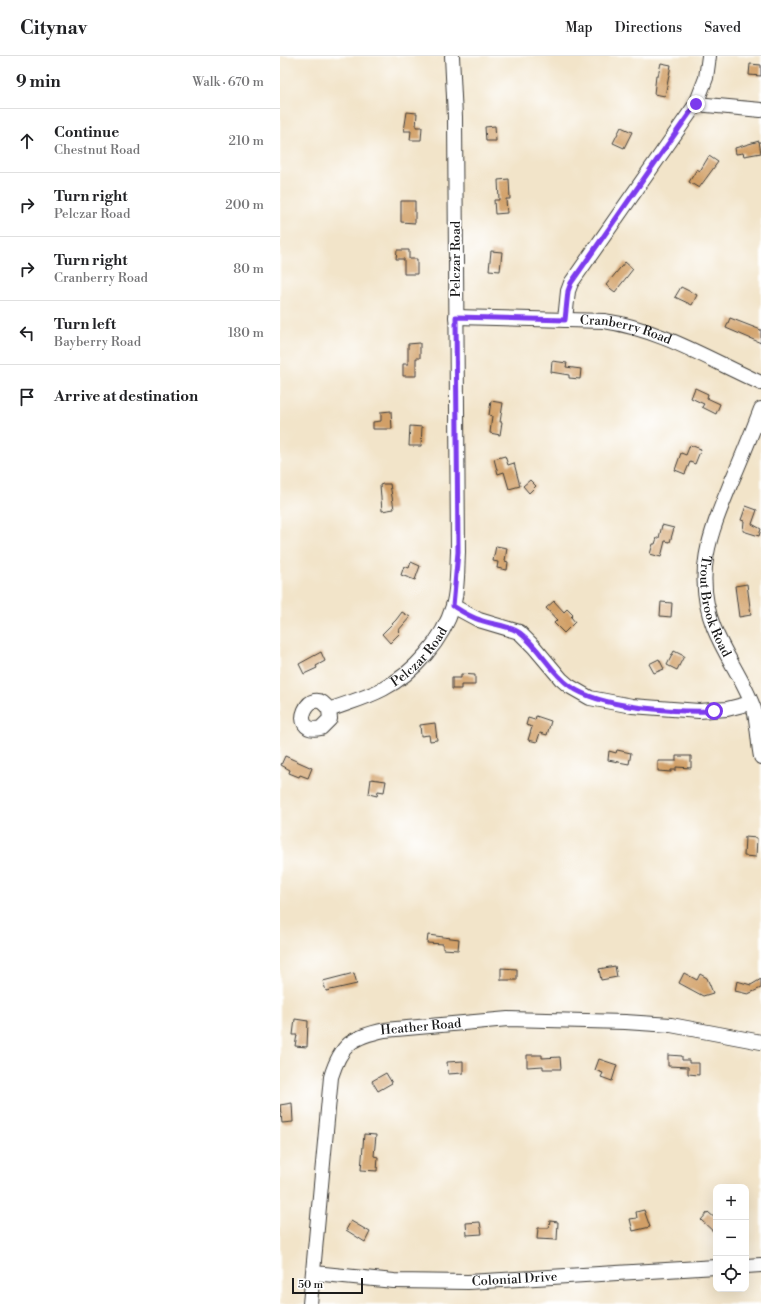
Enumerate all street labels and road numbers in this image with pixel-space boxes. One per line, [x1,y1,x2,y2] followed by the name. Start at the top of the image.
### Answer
[448,220,464,297] street label: Pelczar Road
[580,312,675,348] street label: Cranberry Road
[696,554,735,660] street label: Trout Brook Road
[388,624,451,690] street label: Pelczar Road
[380,1015,463,1038] street label: Heather Road
[471,1269,558,1290] street label: Colonial Drive

